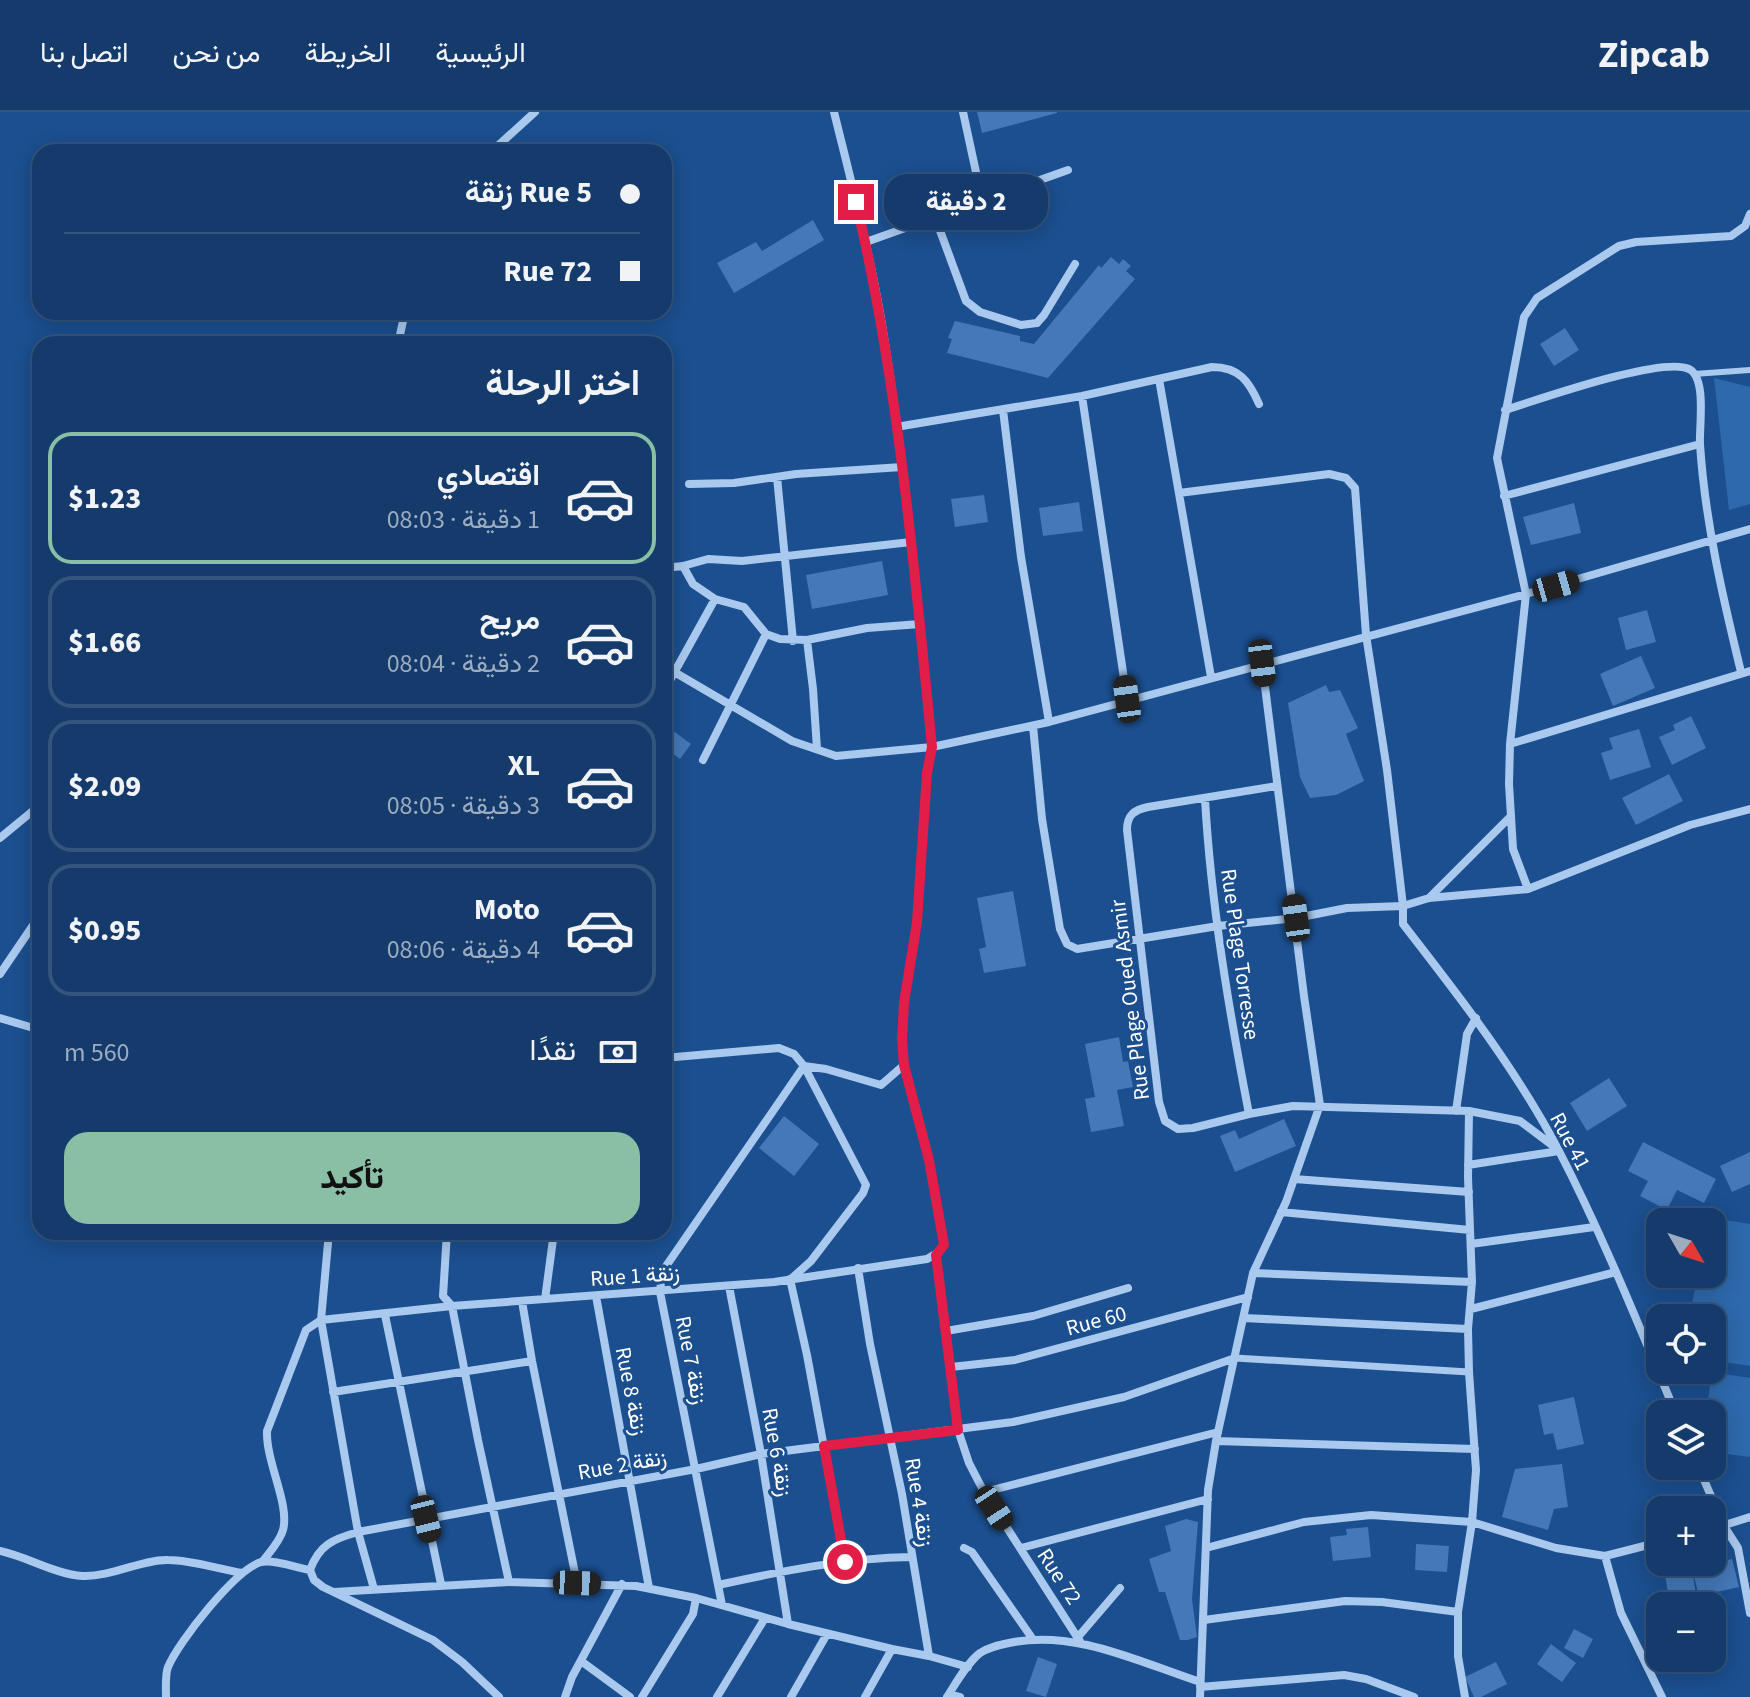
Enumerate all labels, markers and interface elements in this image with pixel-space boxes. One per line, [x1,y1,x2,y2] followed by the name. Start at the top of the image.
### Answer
[1598,28,1710,82] text: Zipcab
[40,33,129,73] text: اتصل بنا
[173,33,261,73] text: من نحن
[305,33,391,73] text: الخريطة
[435,33,526,73] text: الرئيسية
[465,171,592,214] text: Rue 5 زنقة
[884,174,1048,230] callout: 2 دقيقة
[926,183,1006,220] text: 2 دقيقة
[838,184,874,220] route end
[503,250,592,293] text: Rue 72
[485,358,640,409] text: اختر الرحلة
[437,454,540,497] text: اقتصادي
[564,462,636,534] icon: car
[68,477,141,520] text: $1.23
[387,501,540,538] text: 1 دقيقة · 08:03
[1530,568,1582,604] car
[480,598,540,641] text: مريح
[564,606,636,678] icon: car
[68,621,141,664] text: $1.66
[1247,638,1277,688] car
[387,645,540,682] text: 2 دقيقة · 08:04
[1112,674,1142,724] car
[507,744,540,787] text: XL
[564,750,636,822] icon: car
[68,765,141,808] text: $2.09
[387,787,540,824] text: 3 دقيقة · 08:05
[1212,866,1268,1042] street label: Rue Plage Torresse
[474,888,540,931] text: Moto
[1281,893,1311,943] car
[564,894,636,966] icon: car
[1102,897,1158,1102] street label: Rue Plage Oued Asmir
[68,909,141,952] text: $0.95
[387,931,540,968] text: 4 دقيقة · 08:06
[530,1029,576,1072] text: نقدًا
[596,1030,640,1074] icon: cash
[64,1034,130,1071] text: 560 m
[1542,1107,1599,1176] street label: Rue 41
[64,1132,640,1224] button: تأكيد
[1646,1208,1726,1288] north arrow
[1646,1208,1726,1672] map controls
[589,1257,681,1295] street label: Rue 1 زنقة
[1062,1298,1130,1344] street label: Rue 60
[1646,1304,1726,1384] button: locate
[667,1313,715,1407] street label: Rue 7 زنقة
[607,1344,655,1438] street label: Rue 8 زنقة
[1646,1400,1726,1480] button: layers
[753,1405,801,1499] street label: Rue 6 زنقة
[575,1441,669,1489] street label: Rue 2 زنقة
[896,1455,942,1549] street label: Rue 4 زنقة
[971,1481,1017,1535] car
[409,1493,443,1545] car
[1646,1496,1726,1576] button: +
[1029,1542,1089,1611] street label: Rue 72
[827,1544,863,1580] route start
[553,1570,601,1596] car
[1646,1592,1726,1672] button: −

